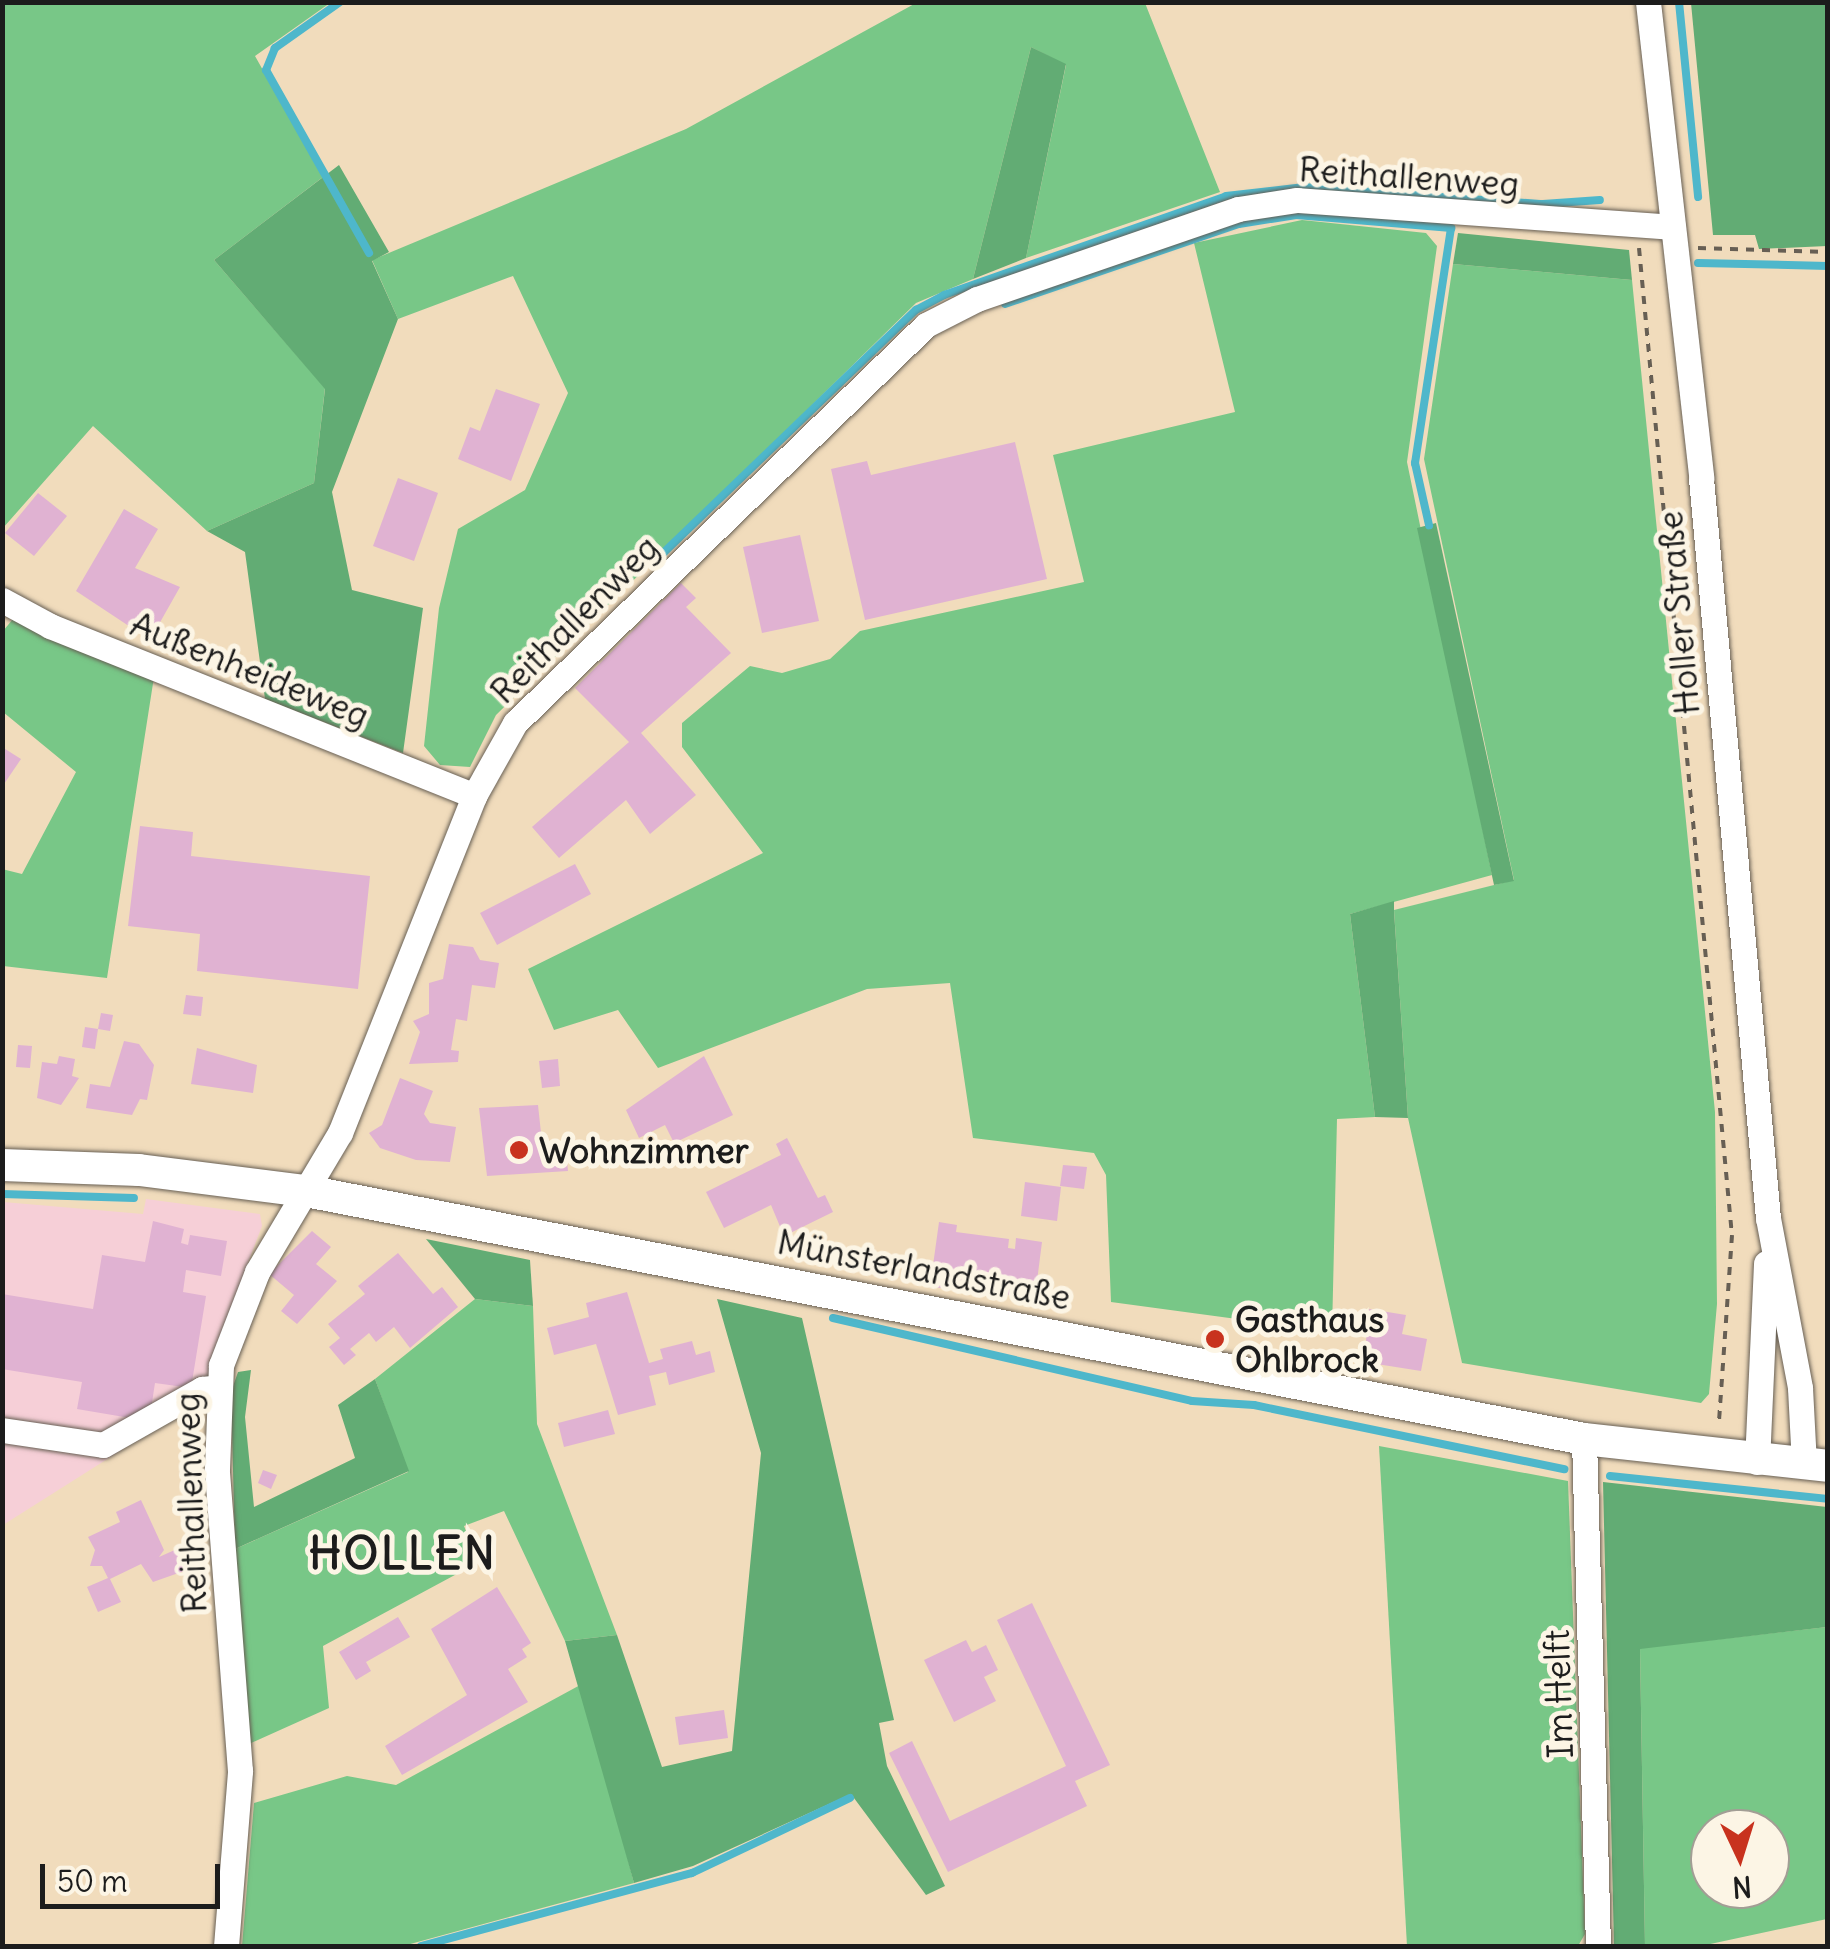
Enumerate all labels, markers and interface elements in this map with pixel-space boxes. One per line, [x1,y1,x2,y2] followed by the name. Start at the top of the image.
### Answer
[1297,147,1521,205] street label: Reithallenweg
[1648,509,1708,717] street label: Holler Straße
[481,526,667,712] street label: Reithallenweg
[125,602,375,736] street label: Außenheideweg
[539,1129,749,1171] place label: Wohnzimmer
[508,1139,530,1161] marker: Wohnzimmer
[774,1220,1074,1318] street label: Münsterlandstraße
[1235,1298,1384,1380] place label: Gasthaus Ohlbrock
[1204,1328,1226,1350] marker: Gasthaus Ohlbrock
[165,1392,215,1614] street label: Reithallenweg
[309,1527,497,1581] district label: HOLLEN
[1535,1629,1581,1759] street label: Im Helft
[1690,1809,1790,1909] north arrow
[45,1844,225,1906] scale bar
[57,1862,127,1900] text: 50 m
[1731,1868,1753,1906] text: N

